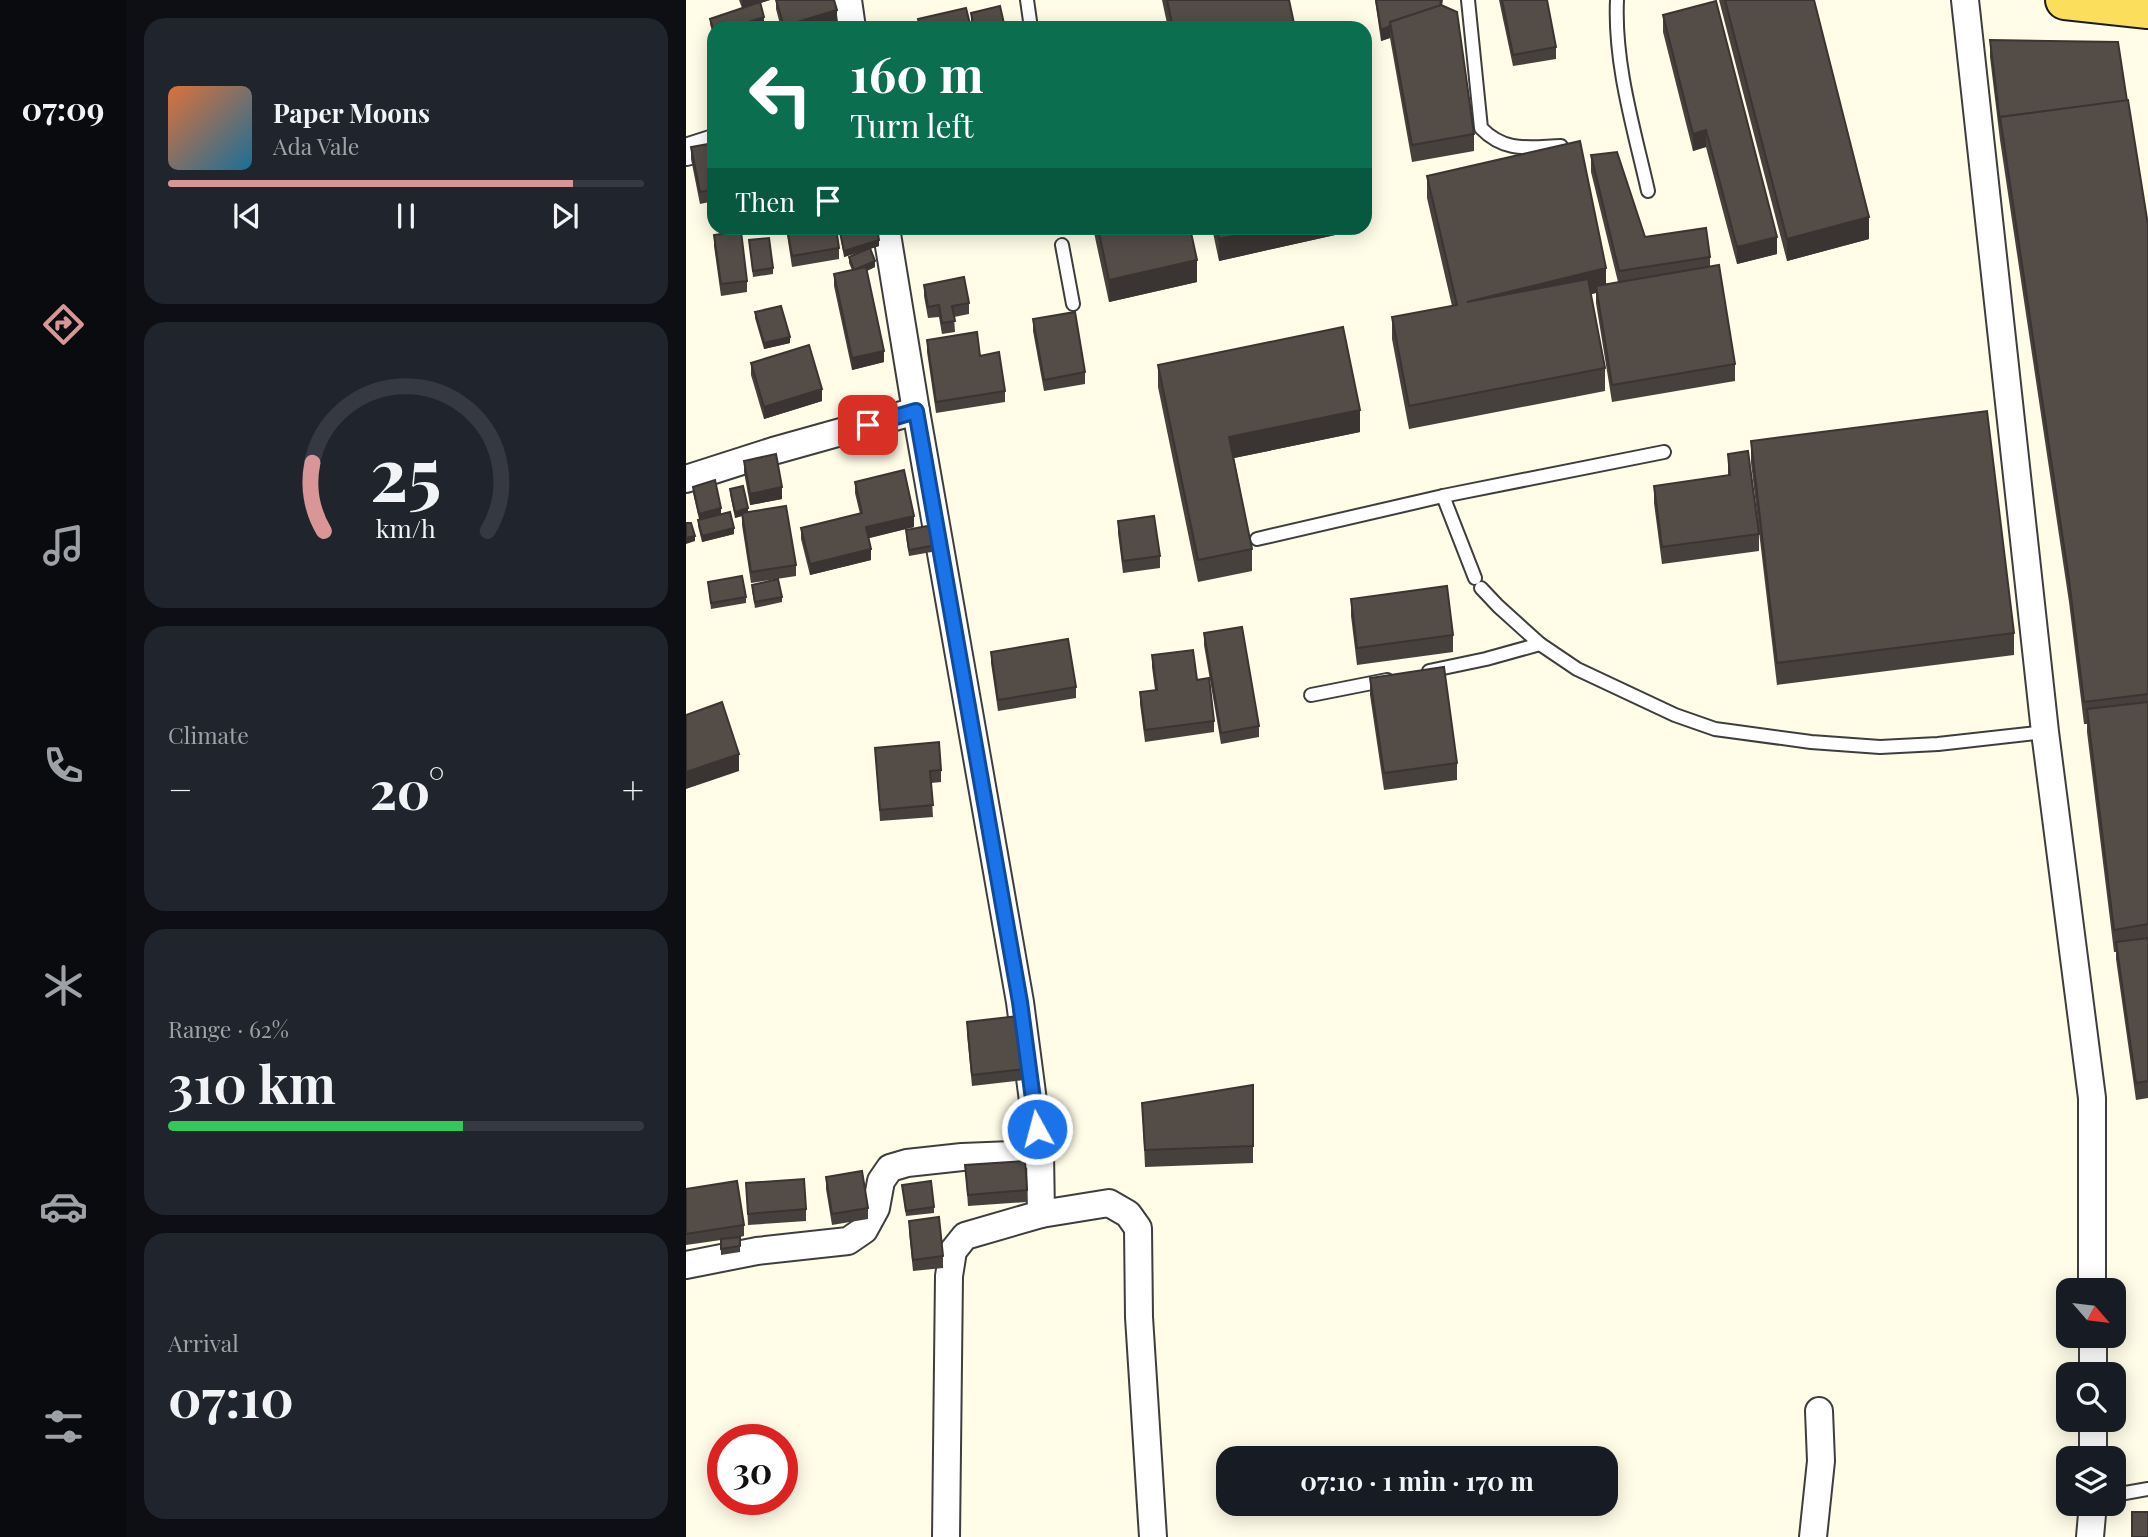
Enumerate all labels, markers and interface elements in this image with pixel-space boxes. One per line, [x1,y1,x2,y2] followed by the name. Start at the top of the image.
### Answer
[850,40,984,105] text: 160 m
[735,49,826,140] icon: left
[22,86,104,129] text: 07:09
[273,95,430,130] text: Paper Moons
[850,103,974,146] text: Turn left
[273,130,360,161] text: Ada Vale
[809,182,847,220] icon: arrive
[735,184,795,219] text: Then
[228,197,266,235] icon: previous
[387,197,425,235] icon: pause
[546,197,584,235] icon: next
[39,300,88,349] icon: directions
[838,395,898,455] pin
[849,406,887,444] icon: arrive
[370,422,442,519] text: 25
[376,510,436,543] text: km/h
[39,521,88,570] icon: music
[168,719,249,750] text: Climate
[39,741,88,790] icon: phone
[370,754,445,823] text: 20°
[168,763,193,814] text: −
[622,763,644,814] text: +
[39,961,88,1010] icon: climate
[168,1013,289,1044] text: Range · 62%
[168,1048,336,1117] text: 310 km
[1000,1092,1074,1166] position arrow
[39,1182,88,1231] icon: car
[2056,1278,2126,1348] north arrow
[2056,1278,2126,1516] map controls
[168,1327,239,1358] text: Arrival
[168,1362,294,1431] text: 07:10
[2056,1362,2126,1432] button: search
[39,1402,88,1451] icon: filters
[707,1424,798,1515] speed limit sign: 30
[2056,1446,2126,1516] button: layers
[1300,1463,1534,1498] text: 07:10 · 1 min · 170 m

